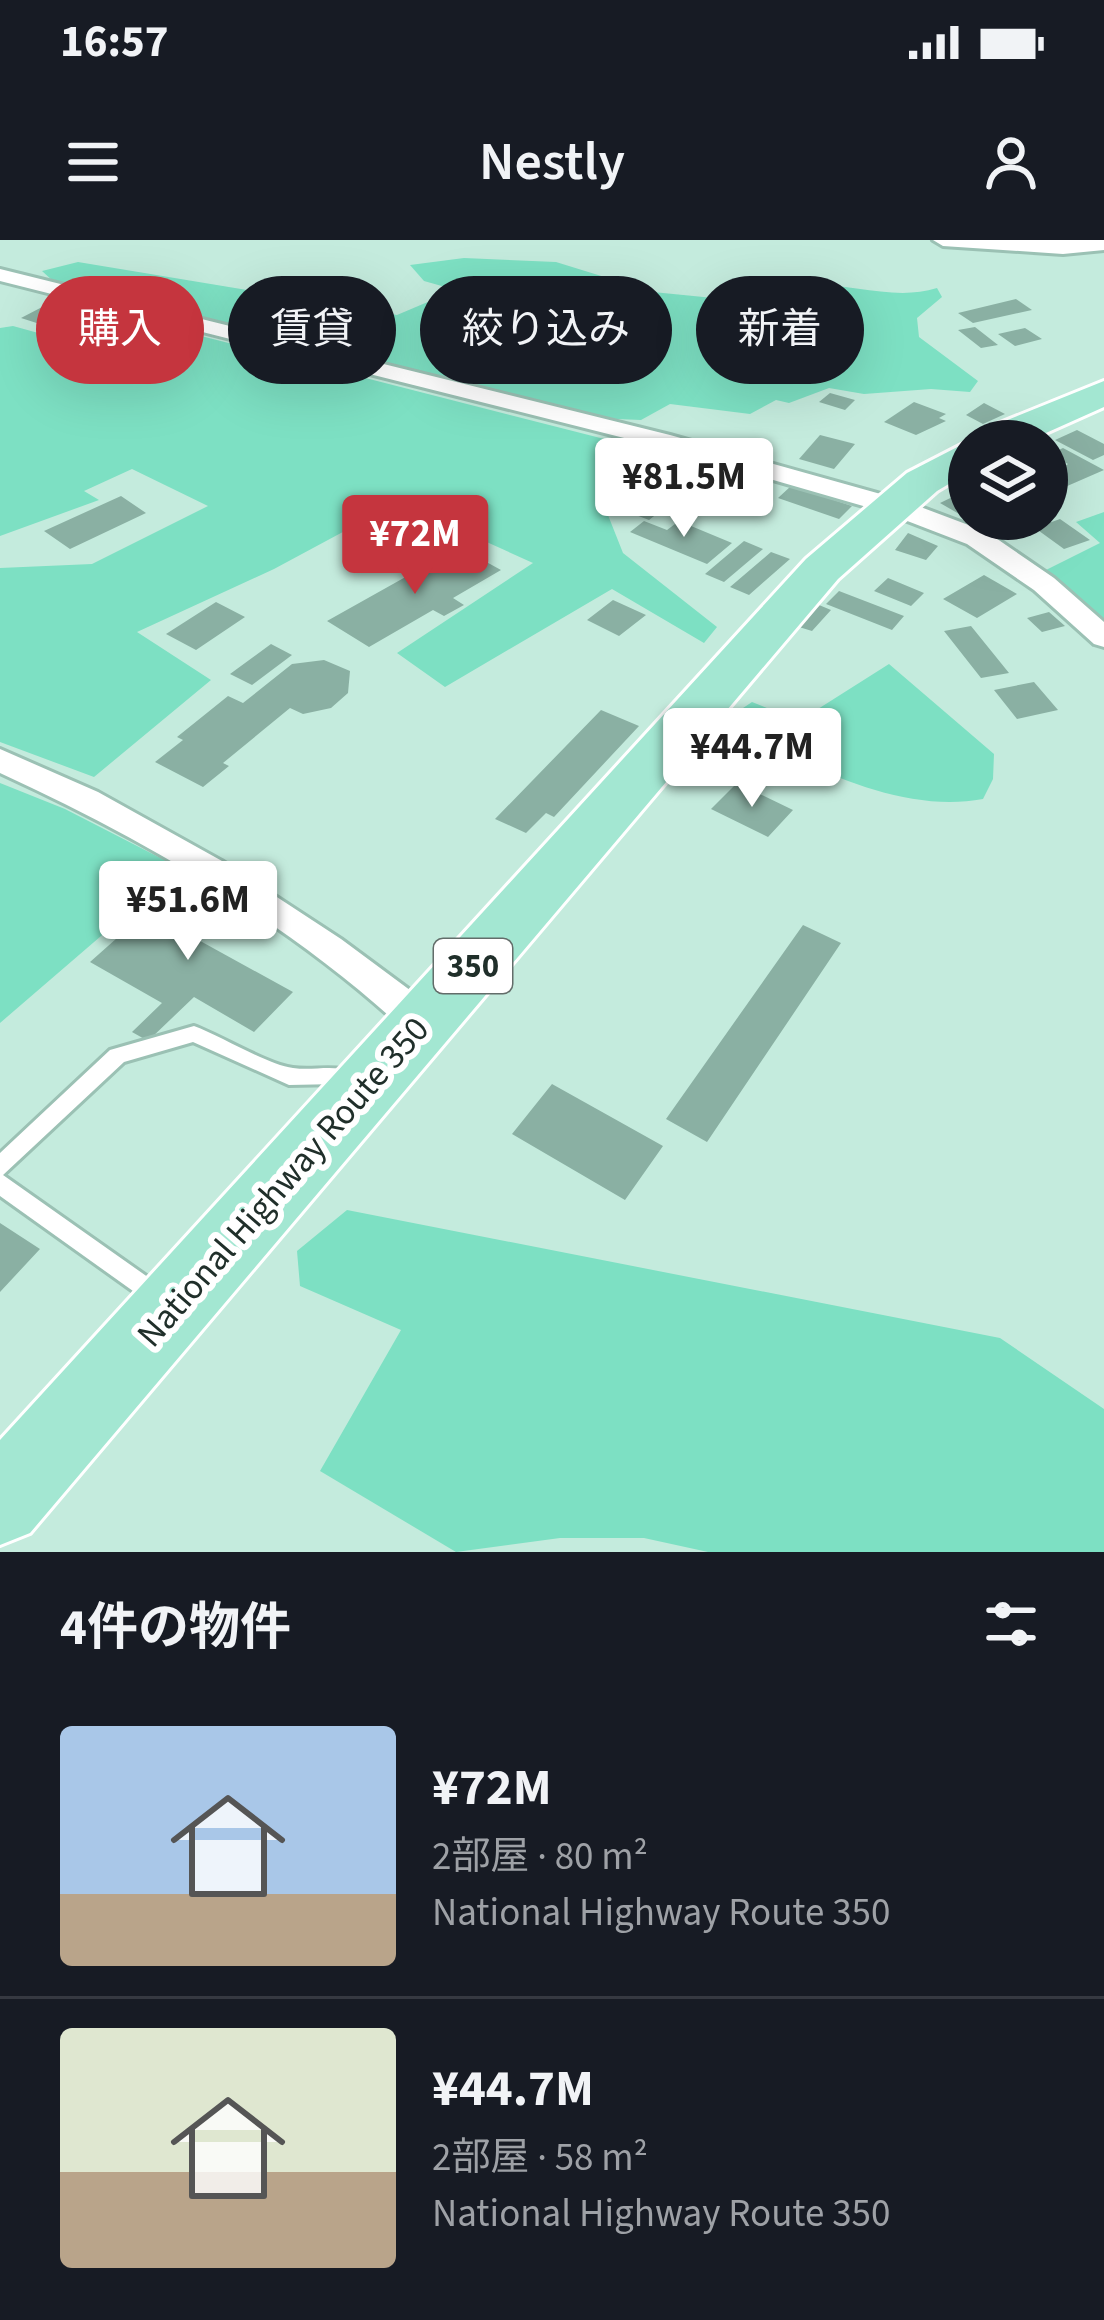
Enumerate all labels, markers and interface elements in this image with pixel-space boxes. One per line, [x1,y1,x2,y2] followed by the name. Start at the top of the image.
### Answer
[60,10,169,74] text: 16:57
[479,124,625,201] text: Nestly
[60,129,126,195] icon: menu
[978,129,1044,195] icon: person
[36,276,204,384] chip: 購入
[228,276,396,384] chip: 賃貸
[420,276,672,384] chip: 絞り込み
[696,276,864,384] chip: 新着
[948,420,1068,540] map controls
[948,420,1068,540] button: layers
[586,438,782,540] pin: ¥81.5M
[622,449,746,505] text: ¥81.5M
[344,495,486,597] pin: ¥72M
[369,506,461,562] text: ¥72M
[654,708,850,810] pin: ¥44.7M
[690,719,814,775] text: ¥44.7M
[90,861,286,963] pin: ¥51.6M
[126,872,250,928] text: ¥51.6M
[434,939,512,993] road number: 350
[125,1006,441,1358] street label: National Highway Route 350
[978,1591,1044,1657] icon: filters
[60,1592,291,1664] text: 4件の物件
[432,1752,552,1824] text: ¥72M
[156,1774,300,1918] icon: home
[432,1829,648,1885] text: 2部屋 · 80 m²
[432,1885,890,1941] text: National Highway Route 350
[432,2053,594,2125] text: ¥44.7M
[156,2076,300,2220] icon: home
[432,2130,648,2186] text: 2部屋 · 58 m²
[432,2186,890,2242] text: National Highway Route 350

